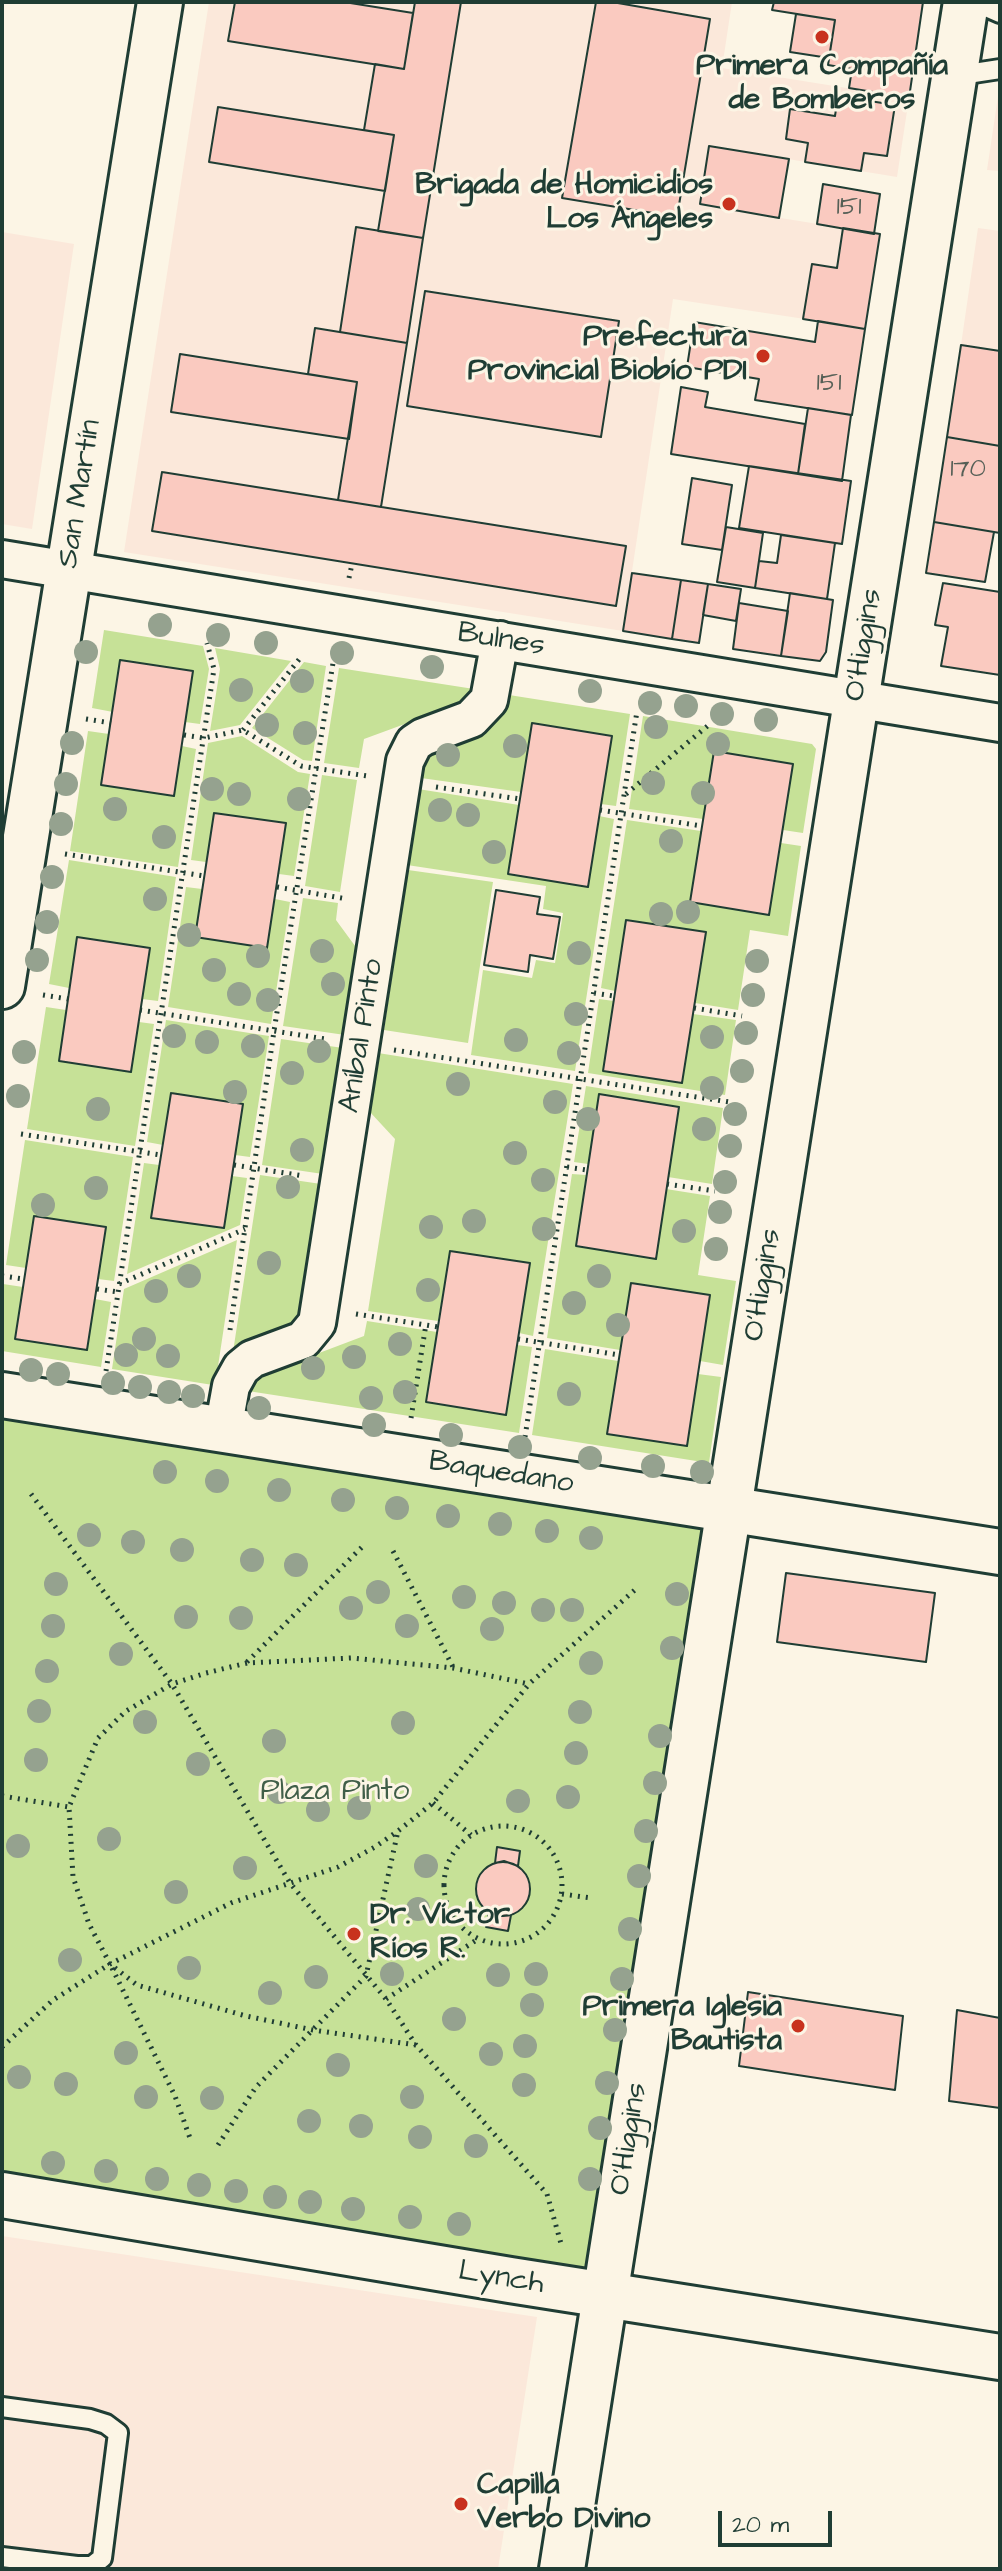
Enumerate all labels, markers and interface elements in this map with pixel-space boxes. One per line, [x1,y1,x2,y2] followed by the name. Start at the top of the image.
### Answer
[813,28,831,46] marker: Primera Compañía de Bomberos
[696,50,948,120] place label: Primera Compañía de Bomberos
[415,169,713,240] place label: Brigada de Homicidios Los Ángeles
[836,193,862,225] house number: 151
[720,195,738,213] marker: Brigada de Homicidios Los Ángeles
[468,321,747,392] place label: Prefectura Provincial Biobío PDI
[754,347,772,365] marker: Prefectura Provincial Biobío PDI
[816,369,842,401] house number: 151
[52,417,110,571] street label: San Martín
[950,455,986,487] house number: 170
[838,586,892,704] street label: O'Higgins
[455,616,547,666] street label: Bulnes
[333,957,393,1115] street label: Aníbal Pinto
[737,1226,791,1344] street label: O'Higgins
[426,1445,576,1503] street label: Baquedano
[261,1775,409,1811] park label: Plaza Pinto
[370,1899,510,1970] place label: Dr. Víctor Ríos R.
[345,1925,363,1943] marker: Dr. Víctor Ríos R.
[583,1991,782,2062] place label: Primera Iglesia Bautista
[789,2017,807,2035] marker: Primera Iglesia Bautista
[603,2080,657,2198] street label: O'Higgins
[456,2254,546,2304] street label: Lynch
[477,2469,650,2540] place label: Capilla Verbo Divino
[452,2495,470,2513] marker: Capilla Verbo Divino
[722,2495,836,2545] scale bar
[732,2508,789,2542] text: 20 m

